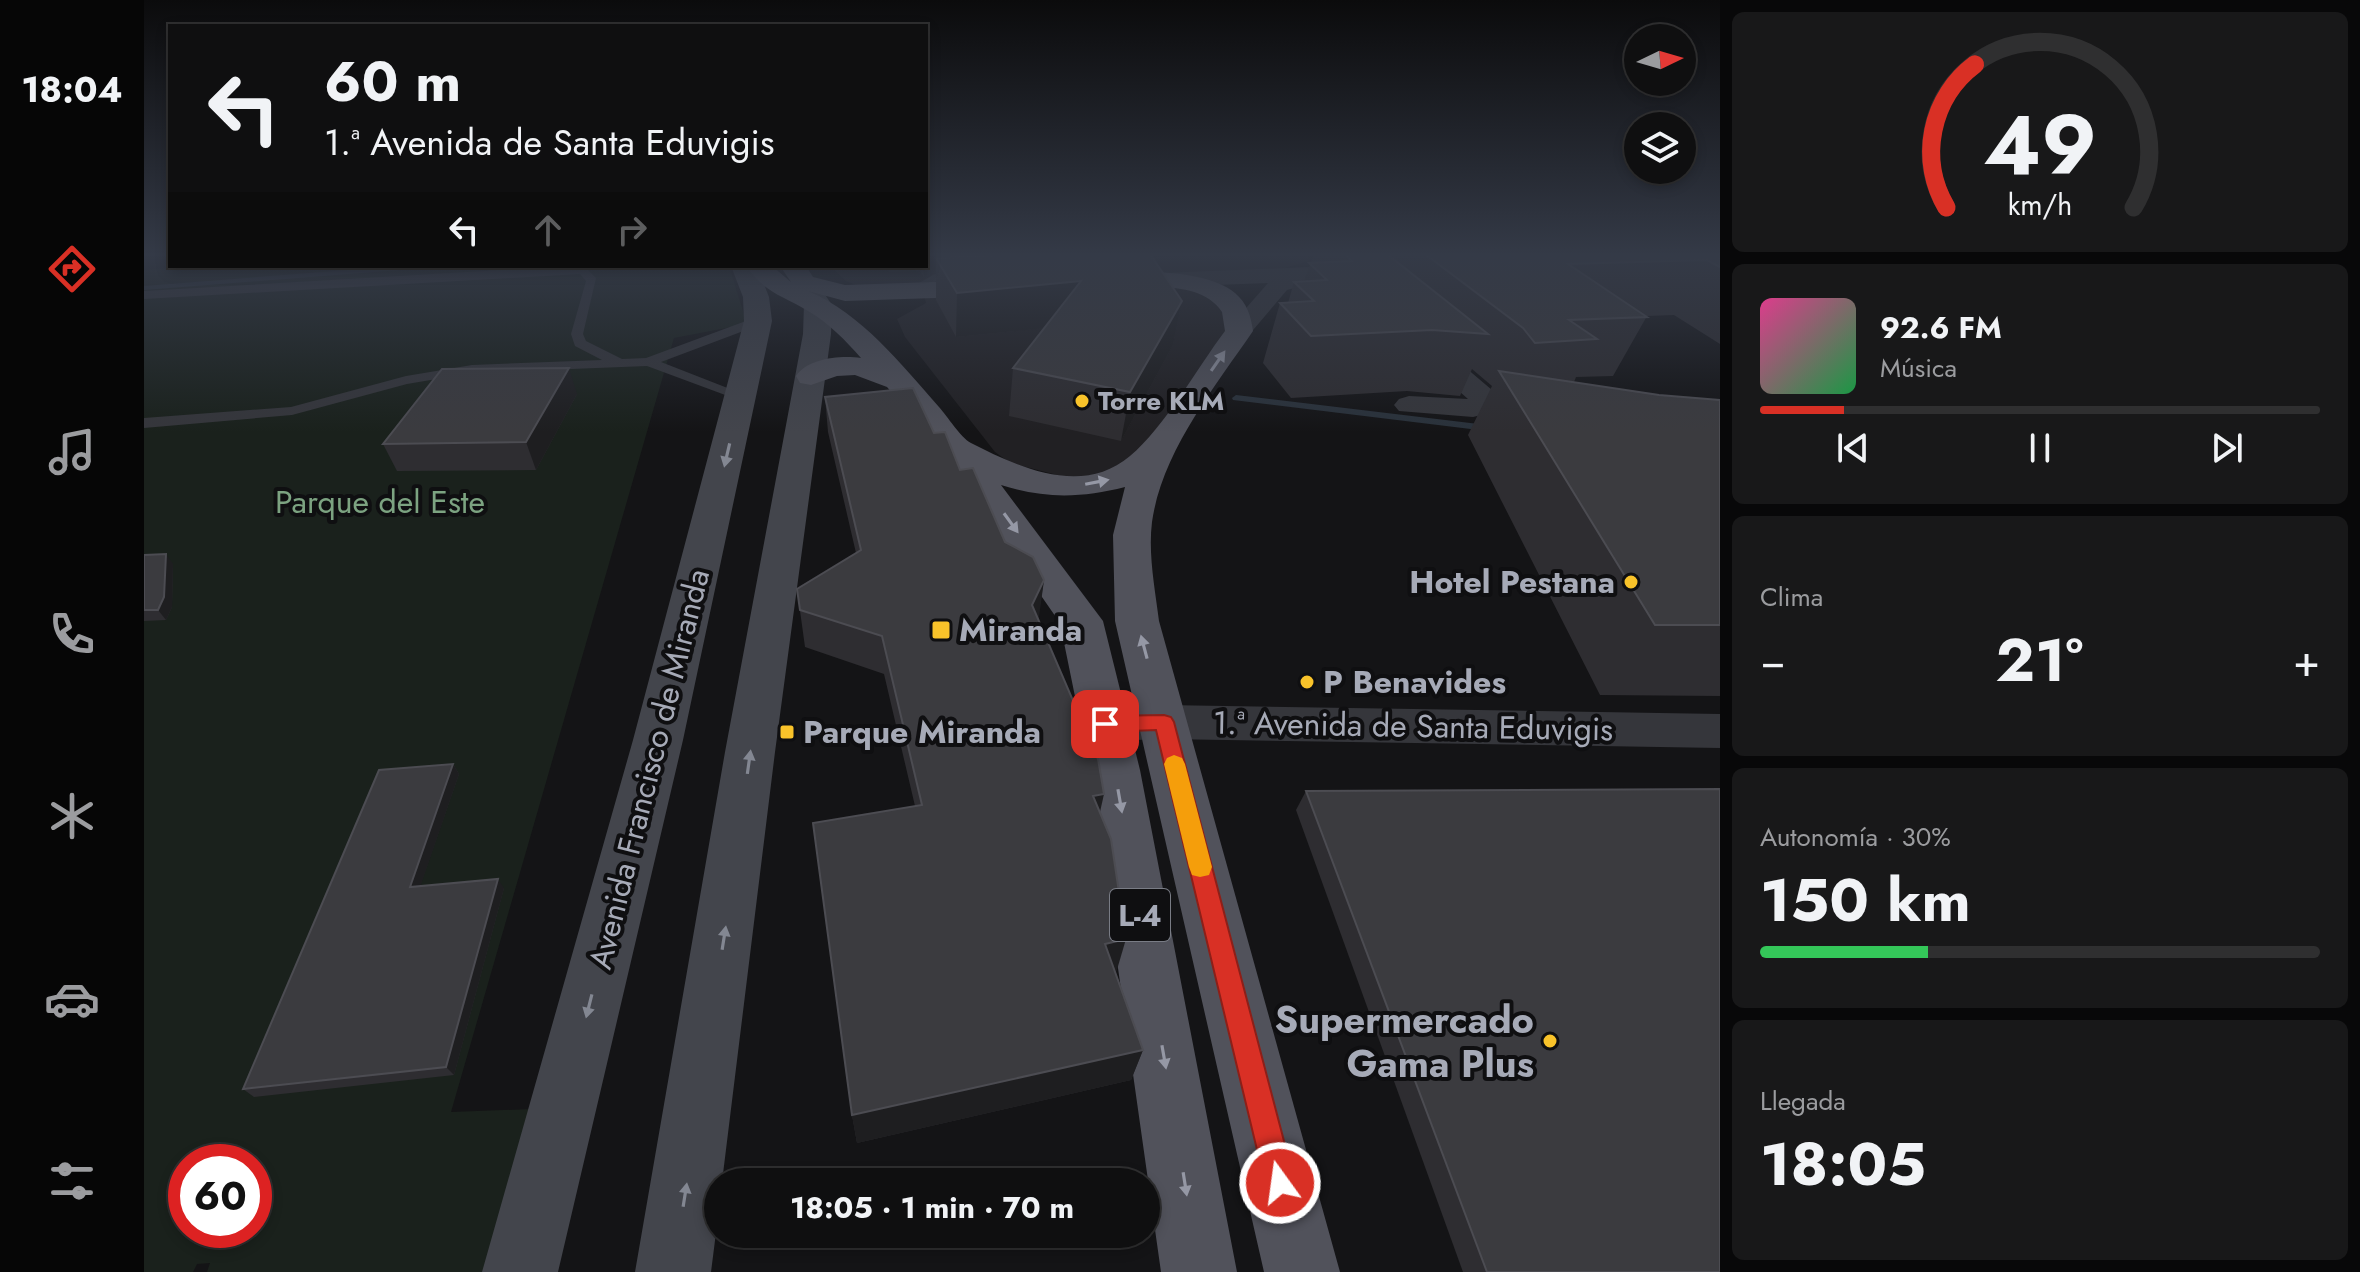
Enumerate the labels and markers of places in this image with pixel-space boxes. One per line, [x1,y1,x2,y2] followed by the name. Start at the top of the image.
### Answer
[1098,382,1224,420] place label: Torre KLM
[1073,392,1091,410] marker: Torre KLM
[1409,559,1615,605] place label: Hotel Pestana
[1622,573,1640,591] marker: Hotel Pestana
[959,607,1082,653] place label: Miranda
[930,619,952,641] marker: Miranda
[1323,659,1506,705] place label: P Benavides
[1298,673,1316,691] marker: P Benavides
[1071,690,1139,758] pin
[803,709,1041,755] place label: Parque Miranda
[778,723,796,741] marker: Parque Miranda
[1274,992,1534,1091] place label: Supermercado Gama Plus
[1541,1032,1559,1050] marker: Supermercado Gama Plus

